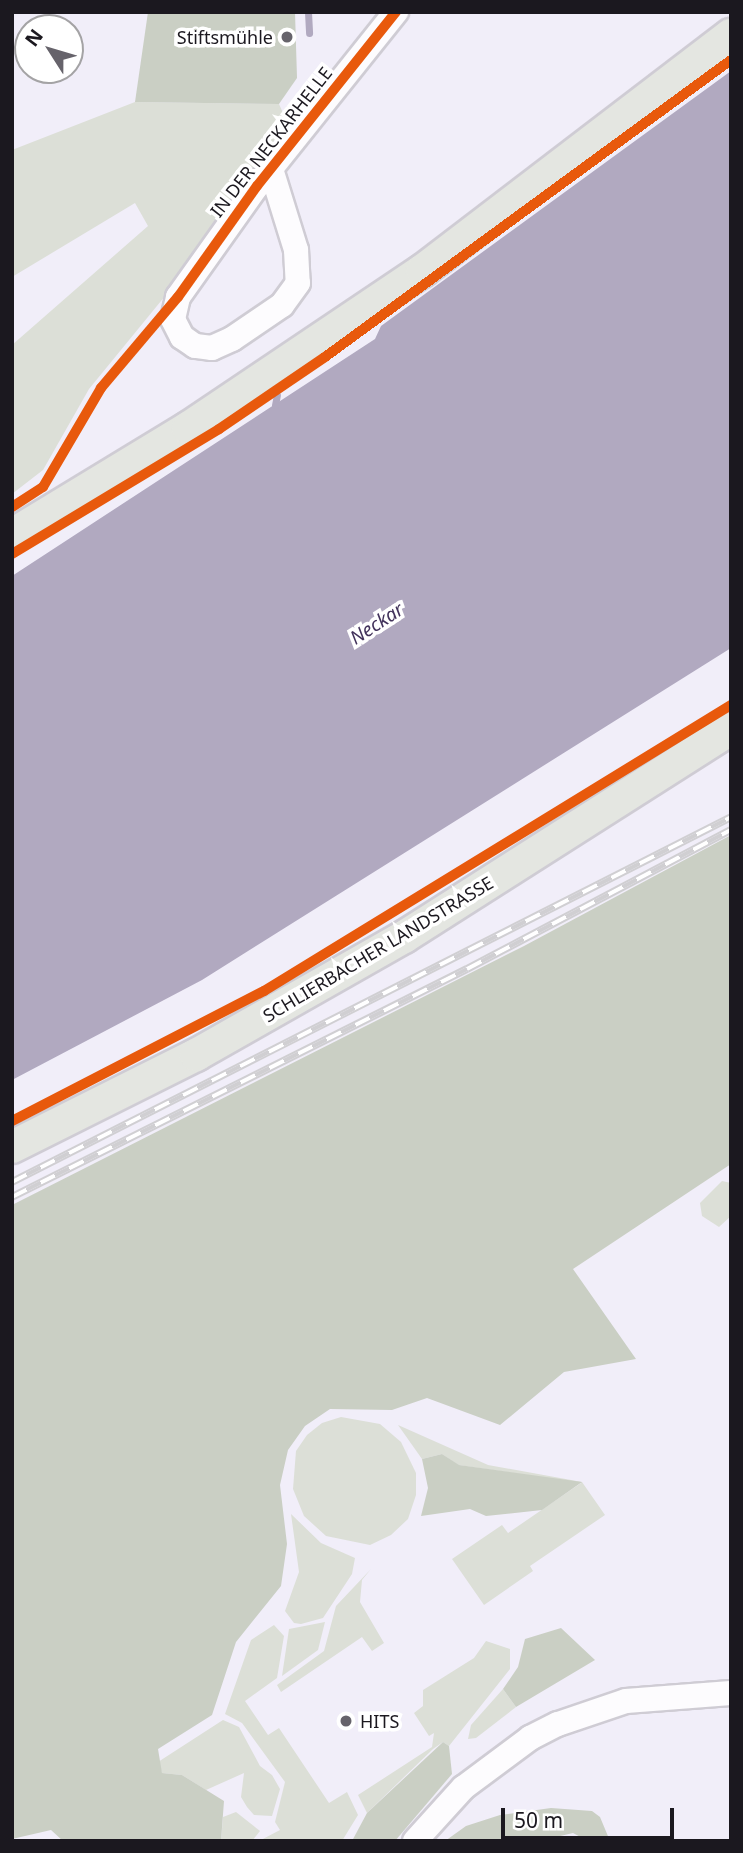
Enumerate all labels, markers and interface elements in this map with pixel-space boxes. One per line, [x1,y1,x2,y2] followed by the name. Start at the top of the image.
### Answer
[14,14,84,84] north arrow
[19,24,49,52] text: N
[177,26,273,48] place label: Stiftsmühle
[279,29,295,45] marker: Stiftsmühle
[206,63,336,221] street label: IN DER NECKARHELLE
[346,598,408,650] water label: Neckar
[259,872,497,1026] street label: SCHLIERBACHER LANDSTRASSE
[360,1710,399,1732] place label: HITS
[338,1713,354,1729] marker: HITS
[505,1794,678,1838] scale bar
[514,1806,563,1834] text: 50 m

